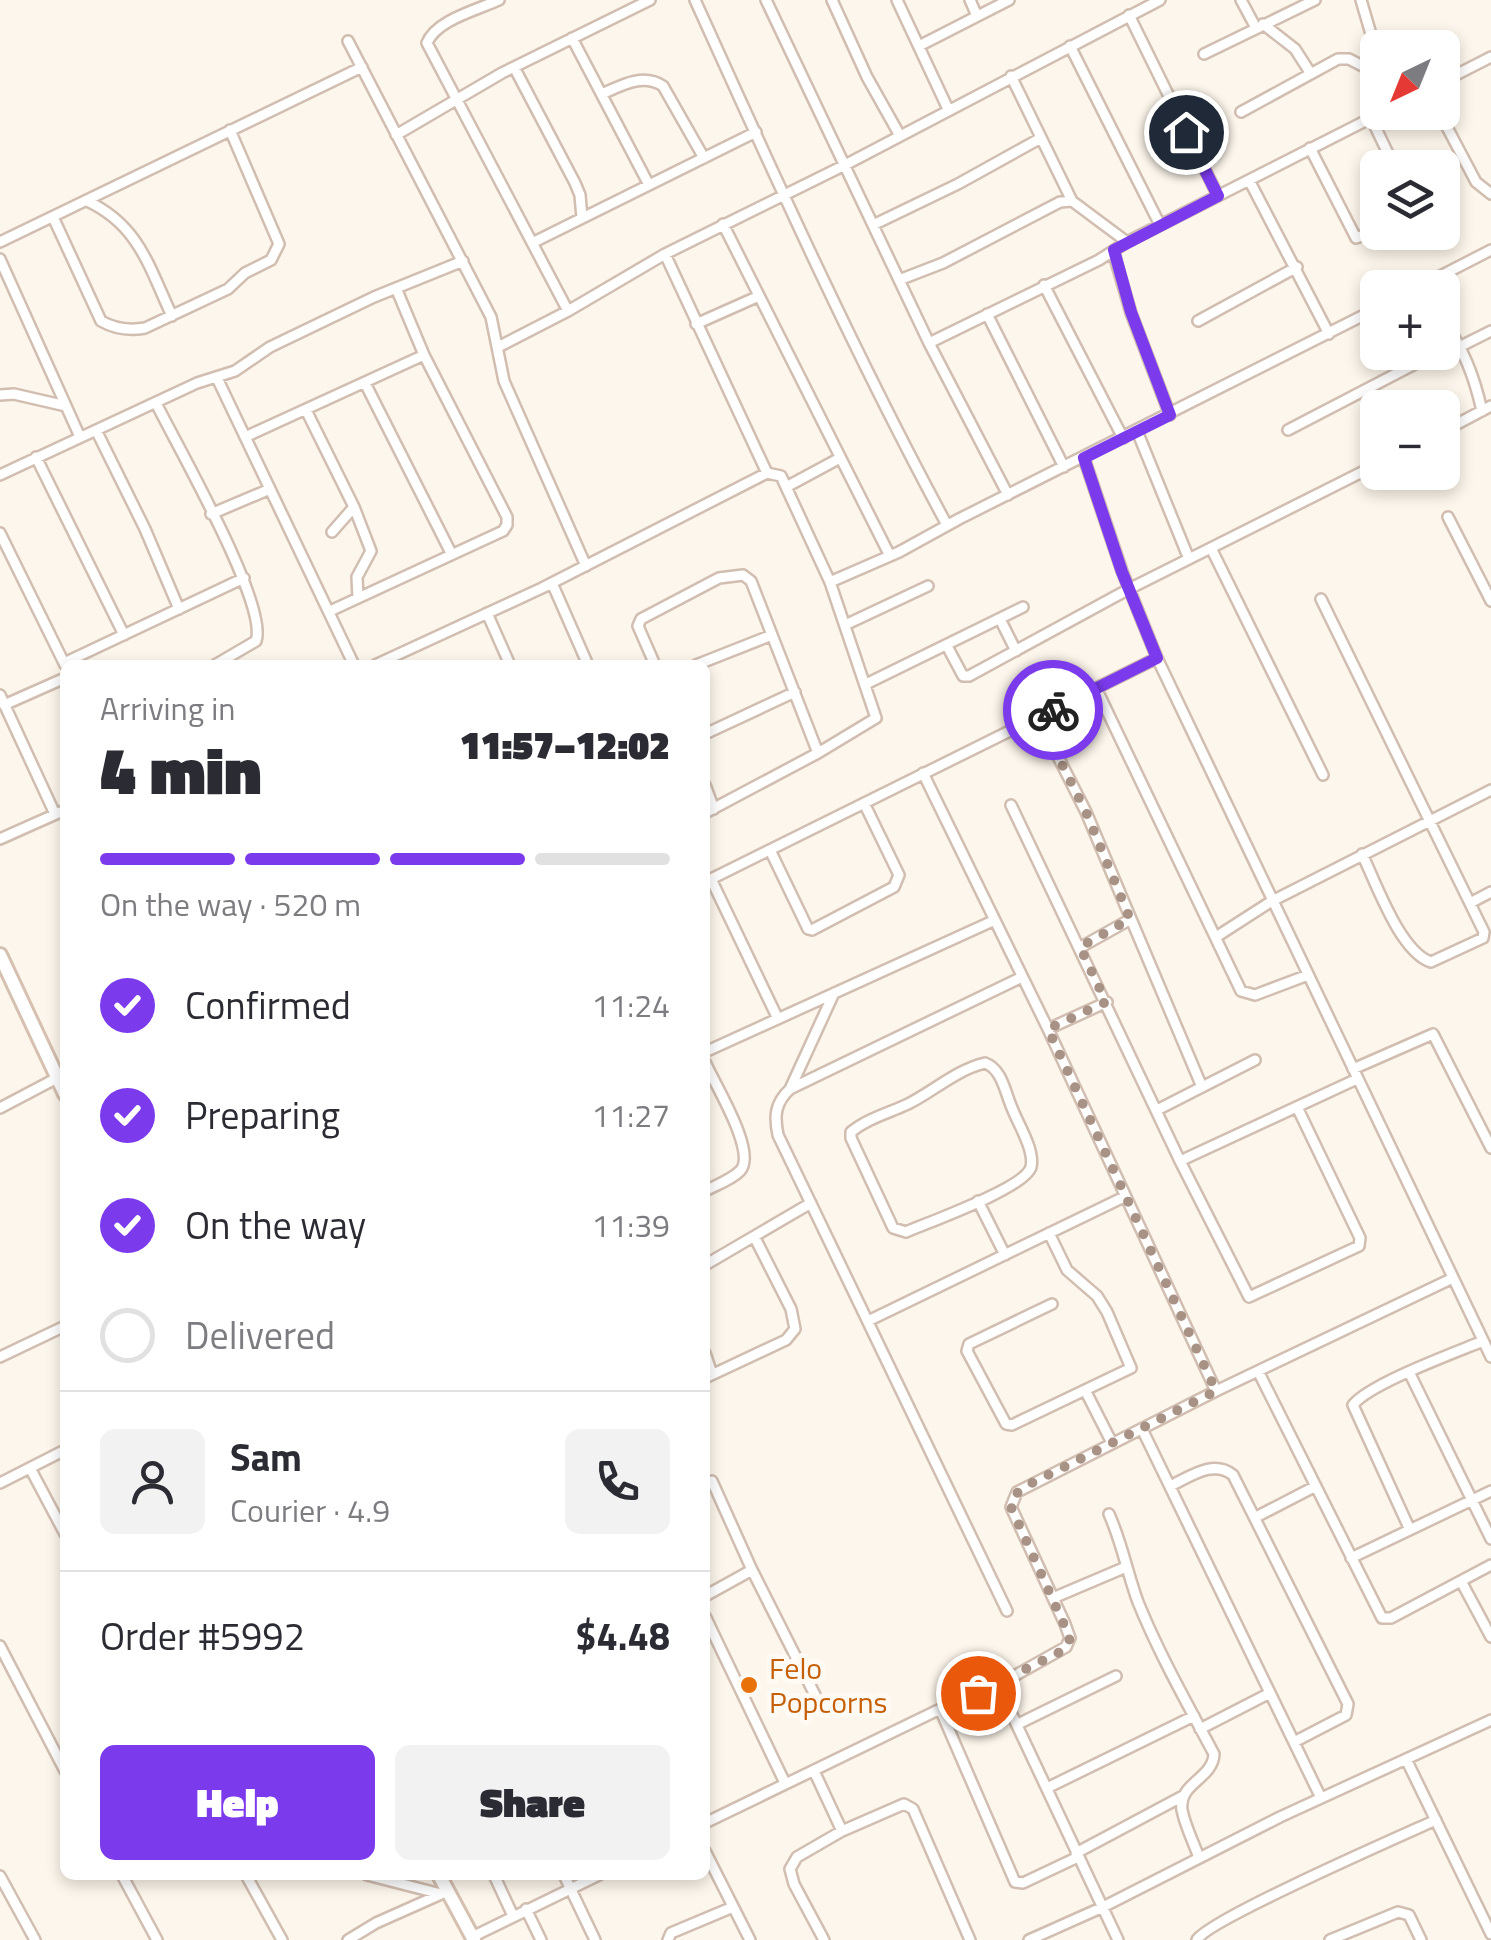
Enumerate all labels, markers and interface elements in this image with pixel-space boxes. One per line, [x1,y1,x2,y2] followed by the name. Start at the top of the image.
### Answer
[1360,30,1460,130] north arrow
[1360,30,1460,490] map controls
[1144,90,1229,175] pin
[1159,105,1214,160] icon: home
[1360,150,1460,250] button: layers
[1360,270,1460,370] button: +
[1360,390,1460,490] button: −
[1003,660,1103,760] courier
[1026,683,1081,738] icon: bike
[100,684,236,732] text: Arriving in
[460,716,670,774] text: 11:57–12:02
[100,720,261,819] text: 4 min
[100,880,361,928] text: On the way · 520 m
[185,976,351,1034] text: Confirmed
[100,978,155,1033] icon: check
[591,981,670,1029] text: 11:24
[185,1086,340,1144] text: Preparing
[100,1088,155,1143] icon: check
[591,1091,670,1139] text: 11:27
[185,1196,366,1254] text: On the way
[100,1198,155,1253] icon: check
[591,1201,670,1249] text: 11:39
[185,1306,335,1364] text: Delivered
[230,1428,302,1486] text: Sam
[100,1429,205,1534] button: person
[565,1429,670,1534] button: phone
[230,1486,390,1534] text: Courier · 4.9
[100,1607,305,1665] text: Order #5992
[575,1607,670,1665] text: $4.48
[769,1645,888,1725] place label: Felo Popcorns
[936,1651,1021,1736] pin
[951,1666,1006,1721] icon: bag
[738,1674,760,1696] marker: Felo Popcorns
[100,1745,375,1860] button: Help
[395,1745,670,1860] button: Share

